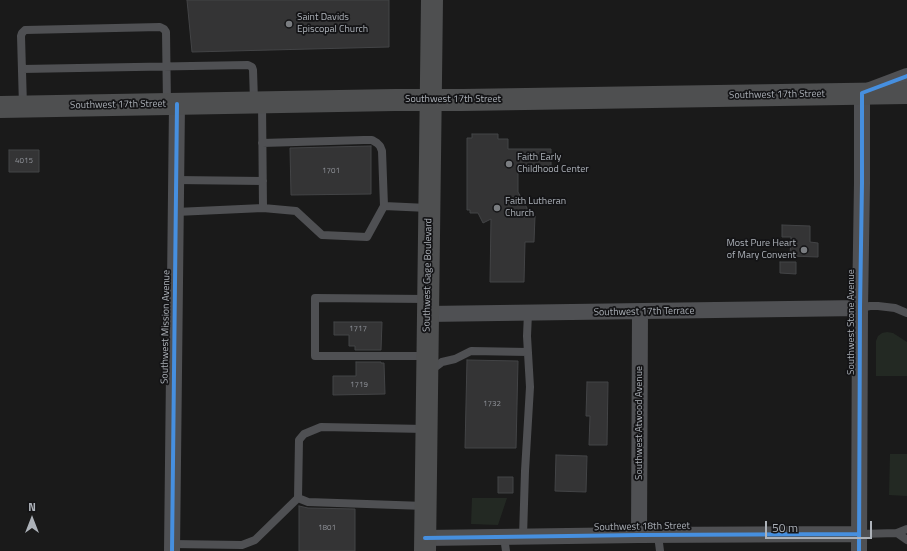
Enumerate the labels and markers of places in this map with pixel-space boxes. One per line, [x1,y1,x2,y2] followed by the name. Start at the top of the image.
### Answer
[297,12,368,36] place label: Saint Davids Episcopal Church
[284,19,294,29] marker: Saint Davids Episcopal Church
[517,152,589,176] place label: Faith Early Childhood Center
[504,159,514,169] marker: Faith Early Childhood Center
[505,196,566,220] place label: Faith Lutheran Church
[492,203,502,213] marker: Faith Lutheran Church
[726,238,796,262] place label: Most Pure Heart of Mary Convent
[799,245,809,255] marker: Most Pure Heart of Mary Convent

